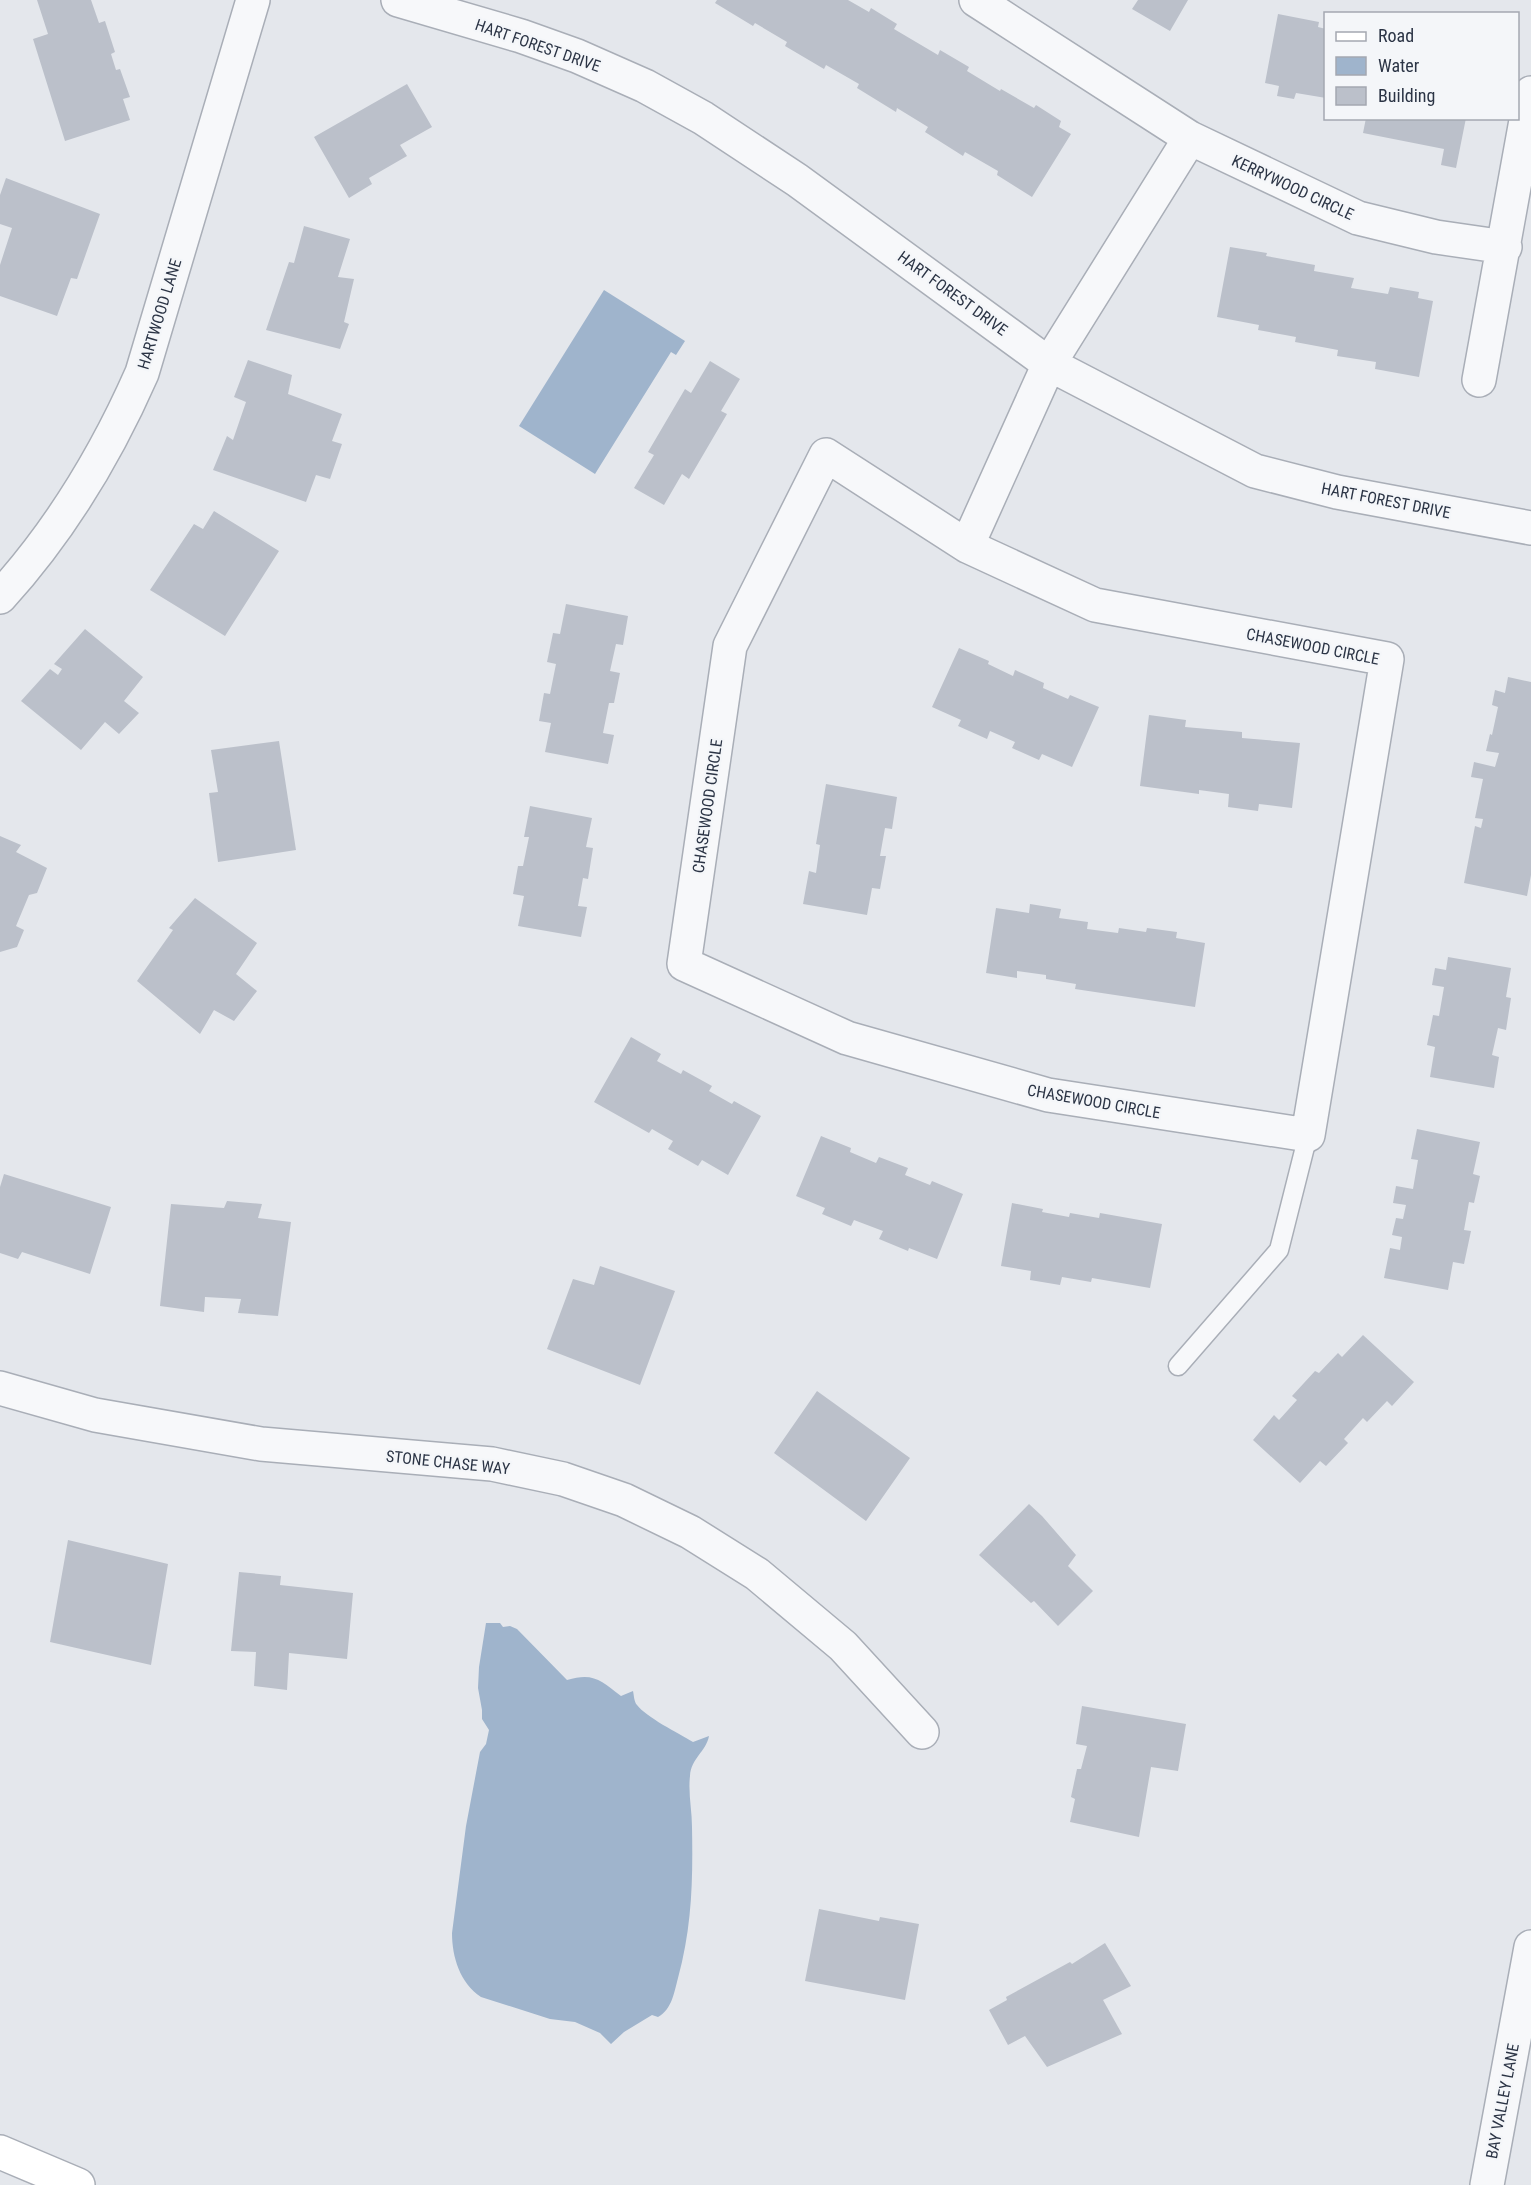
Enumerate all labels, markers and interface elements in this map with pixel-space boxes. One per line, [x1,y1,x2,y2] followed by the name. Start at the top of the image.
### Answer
[1324,12,1519,120] legend
[473,15,603,76] street label: HART FOREST DRIVE
[1378,25,1414,46] text: Road
[1378,55,1420,76] text: Water
[1378,85,1435,106] text: Building
[1229,151,1357,224] street label: KERRYWOOD CIRCLE
[894,247,1011,340] street label: HART FOREST DRIVE
[134,256,185,372] street label: HARTWOOD LANE
[1320,479,1452,522] street label: HART FOREST DRIVE
[1245,624,1381,669] street label: CHASEWOOD CIRCLE
[689,738,726,874] street label: CHASEWOOD CIRCLE
[1026,1080,1162,1123] street label: CHASEWOOD CIRCLE
[385,1447,511,1479] street label: STONE CHASE WAY
[1482,2042,1523,2160] street label: BAY VALLEY LANE

